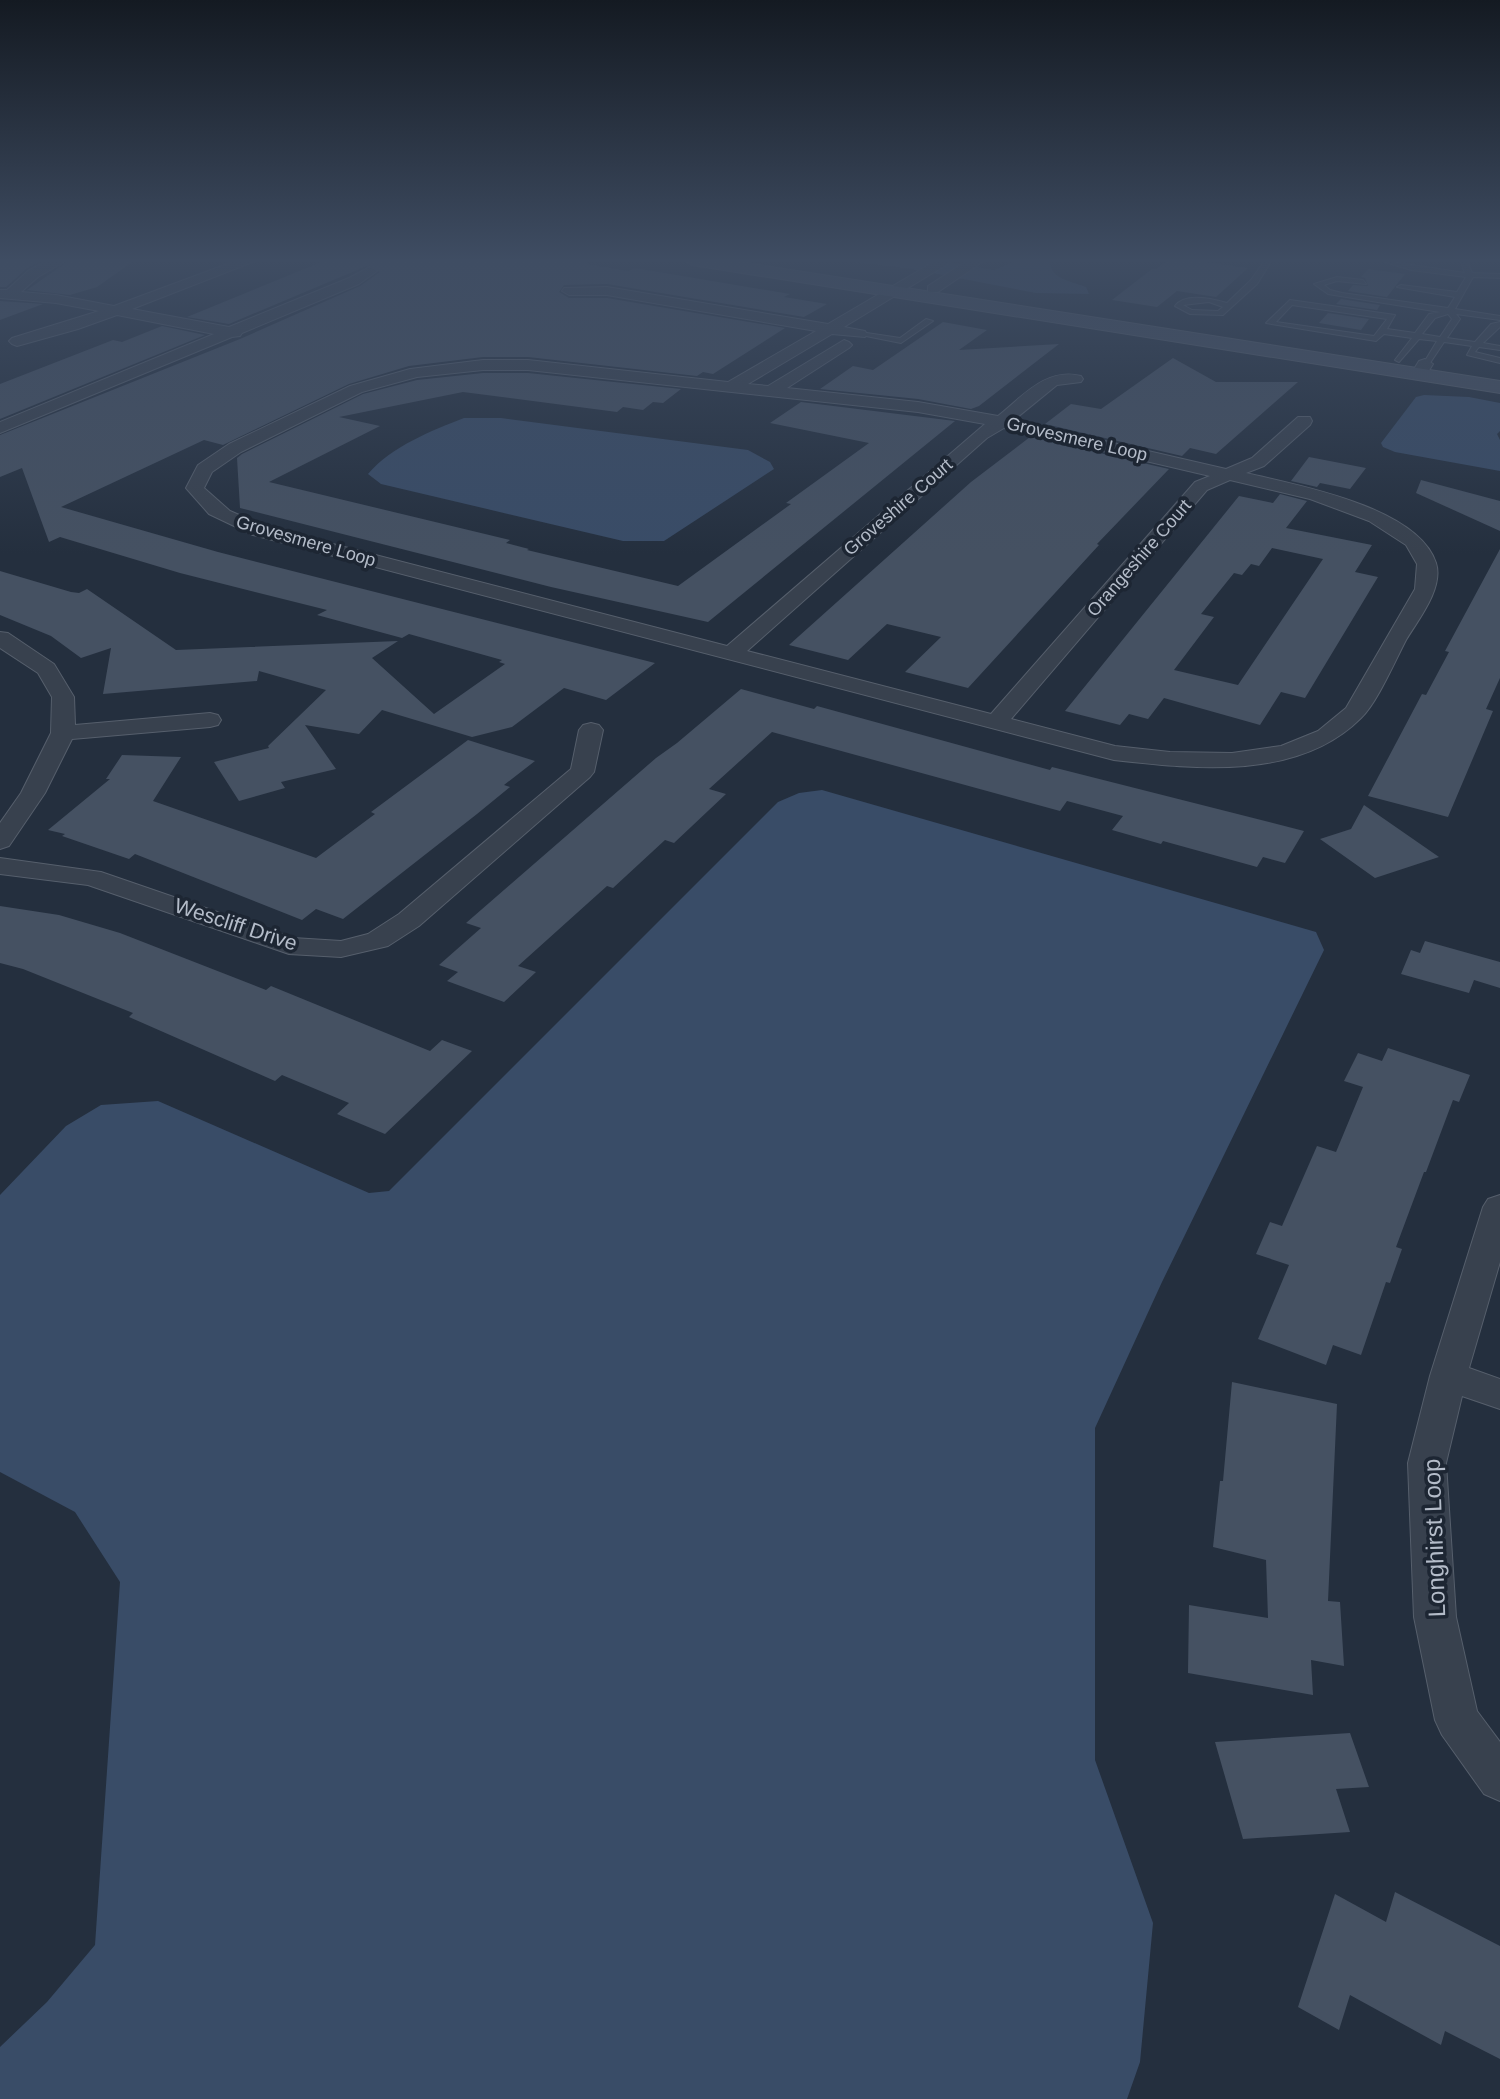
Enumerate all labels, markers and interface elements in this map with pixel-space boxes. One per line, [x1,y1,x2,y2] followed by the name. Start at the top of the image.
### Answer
[1005,413,1149,465] street label: Grovesmere Loop
[840,454,956,560] street label: Groveshire Court
[1083,496,1195,620] street label: Orangeshire Court
[234,512,378,570] street label: Grovesmere Loop
[172,893,300,955] street label: Wescliff Drive
[1418,1458,1450,1618] street label: Longhirst Loop

